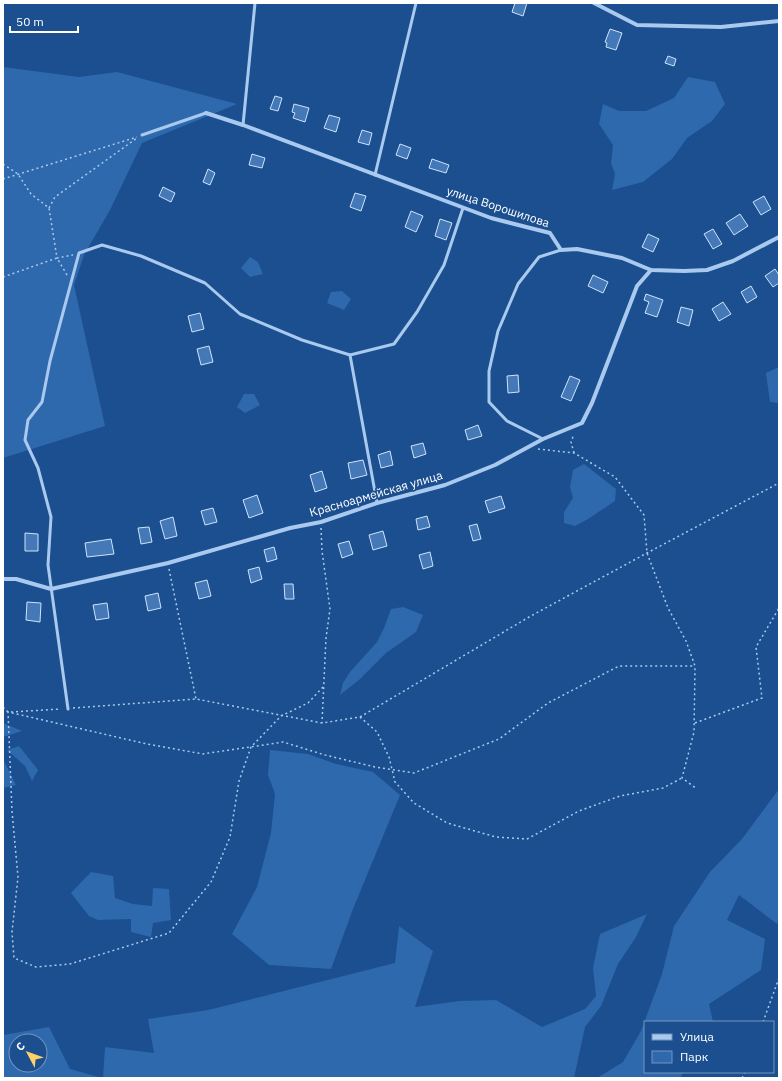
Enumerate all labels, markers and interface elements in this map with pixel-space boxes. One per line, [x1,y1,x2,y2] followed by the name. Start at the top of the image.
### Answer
[10,8,78,34] scale bar
[16,14,44,29] text: 50 m
[445,183,552,230] street label: улица Ворошилова
[308,467,445,520] street label: Красноармейская улица
[644,1021,774,1073] legend
[680,1029,714,1044] text: Улица
[8,1033,48,1073] north arrow
[13,1039,28,1054] text: С
[680,1049,709,1064] text: Парк

